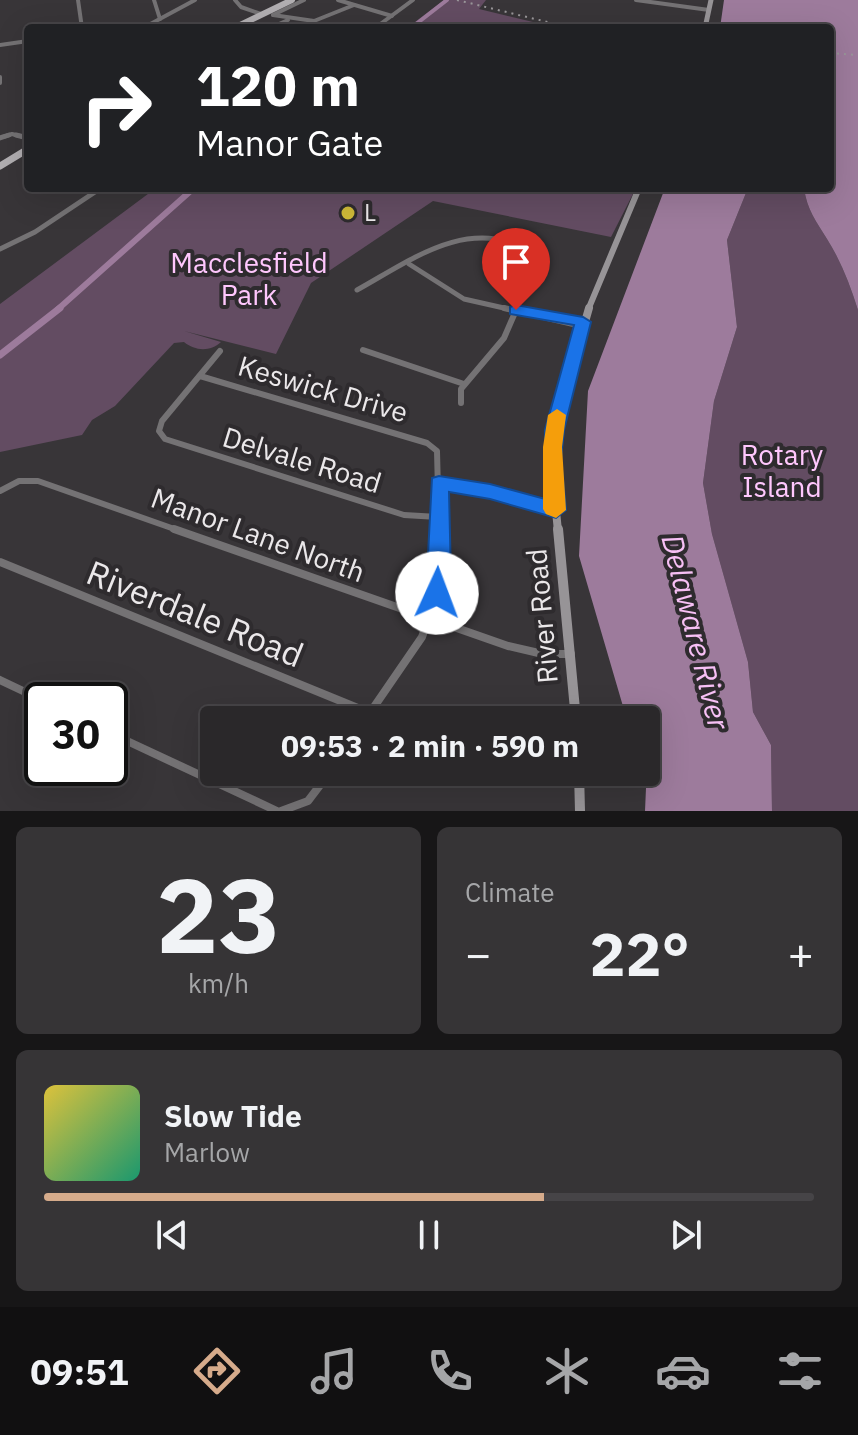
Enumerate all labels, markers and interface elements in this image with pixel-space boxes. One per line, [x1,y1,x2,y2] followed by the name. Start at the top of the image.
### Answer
[196,49,360,121] text: 120 m
[64,56,168,160] icon: right
[196,119,383,166] text: Manor Gate
[364,196,376,228] place label: L
[339,204,357,222] marker: L
[482,228,550,310] pin
[494,240,538,284] icon: arrive
[170,244,328,313] park label: Macclesfield Park
[234,347,412,430] street label: Keswick Drive
[218,418,386,501] street label: Delvale Road
[741,436,823,505] park label: Rotary Island
[146,479,370,590] street label: Manor Lane North
[653,530,740,734] water label: Delaware River
[517,547,566,685] street label: River Road
[81,550,310,676] street label: Riverdale Road
[395,551,479,635] position arrow
[24,682,128,786] speed limit sign: 30
[281,726,579,765] text: 09:53 · 2 min · 590 m
[156,846,281,982] text: 23
[465,875,555,909] text: Climate
[589,914,690,993] text: 22°
[465,925,491,982] text: −
[788,925,814,982] text: +
[188,966,249,1000] text: km/h
[164,1096,302,1135] text: Slow Tide
[164,1135,250,1169] text: Marlow
[150,1213,194,1257] icon: previous
[407,1213,451,1257] icon: pause
[664,1213,708,1257] icon: next
[189,1343,245,1399] icon: directions
[306,1343,362,1399] icon: music
[422,1343,478,1399] icon: phone
[539,1343,595,1399] icon: climate
[655,1343,711,1399] icon: car
[772,1343,828,1399] icon: filters
[30,1348,129,1395] text: 09:51

